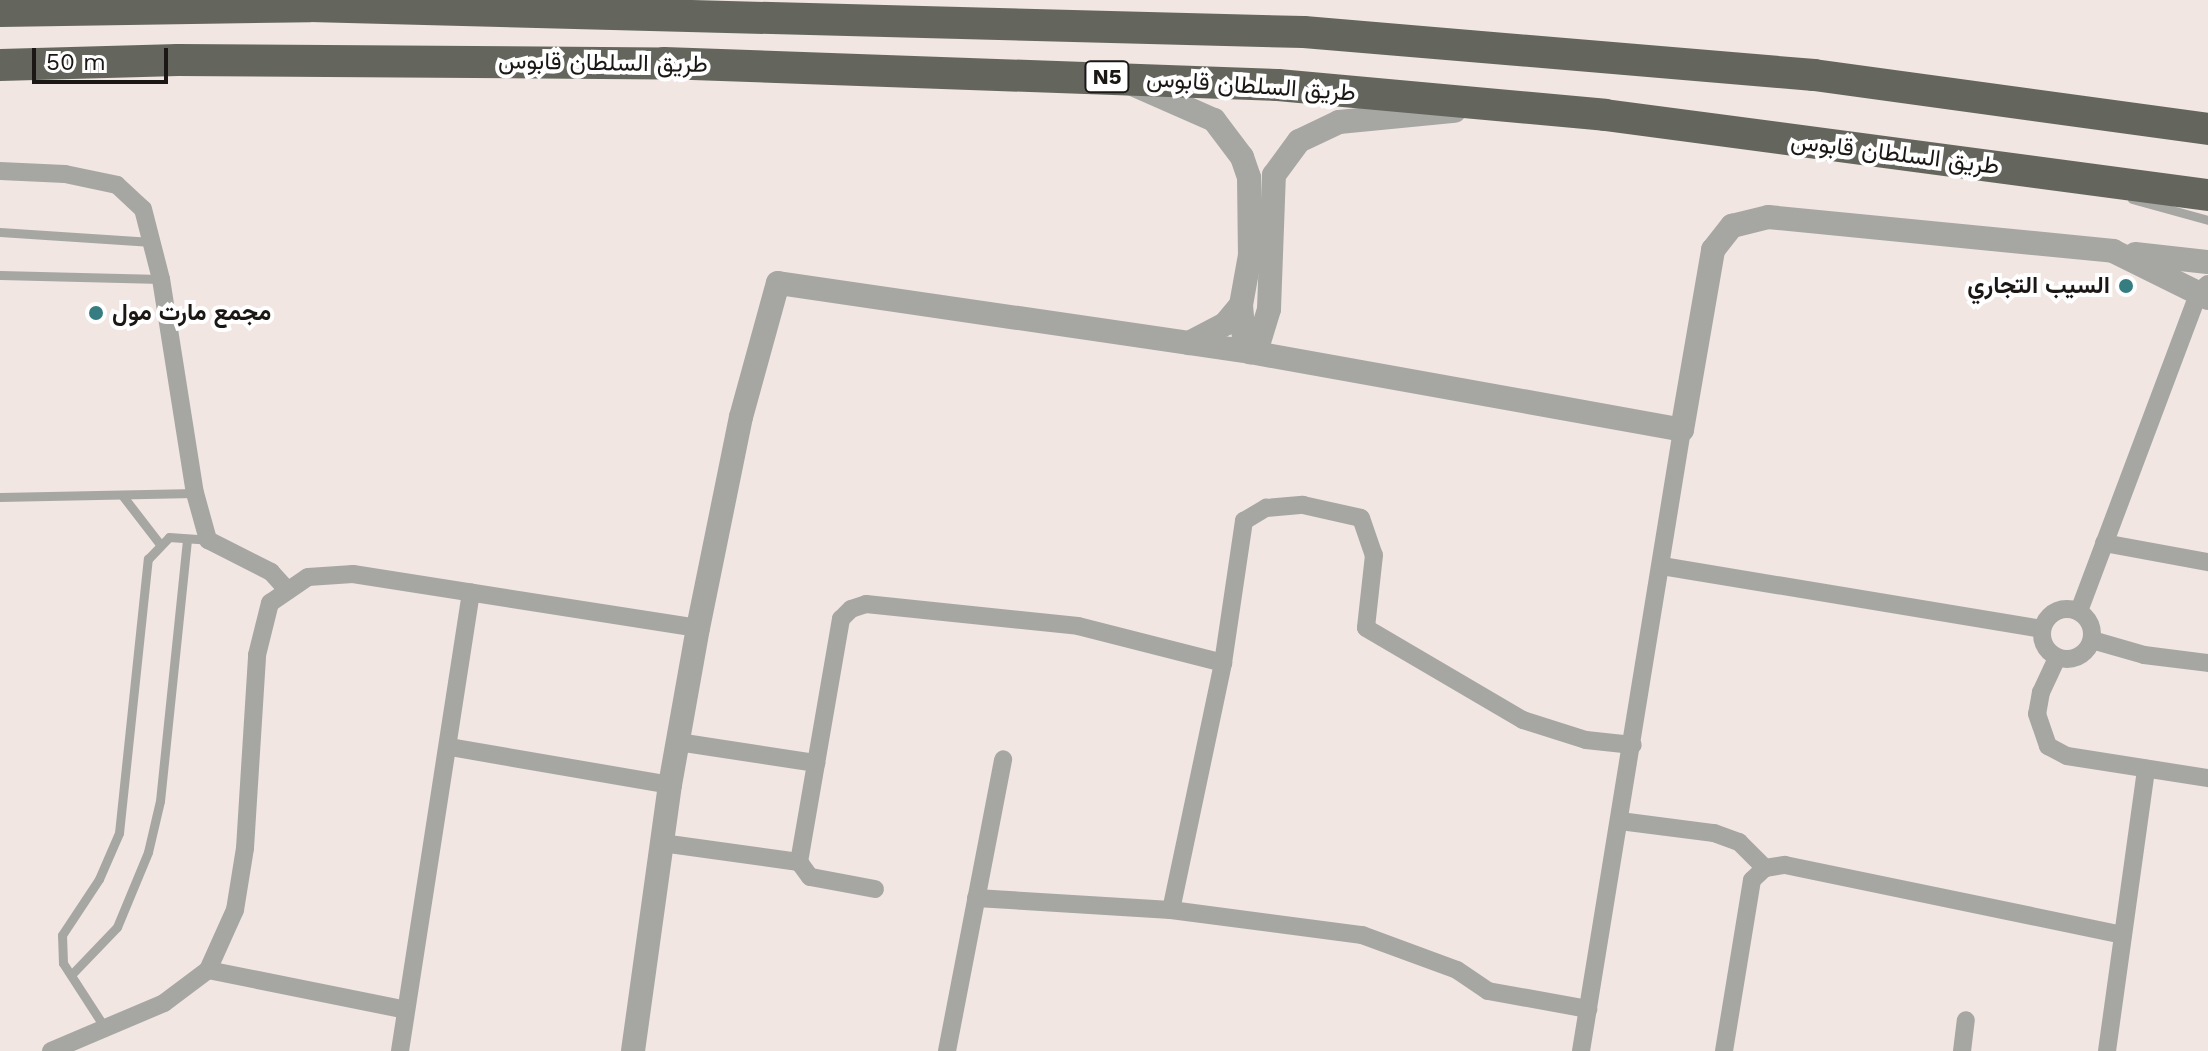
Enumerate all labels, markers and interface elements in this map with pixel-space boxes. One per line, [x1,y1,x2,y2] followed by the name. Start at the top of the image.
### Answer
[36,32,172,82] scale bar
[498,47,708,79] street label: طريق السلطان قابوس
[46,48,106,76] text: 50 m
[1083,59,1131,95] road number: N5
[1145,64,1357,108] street label: طريق السلطان قابوس
[1789,127,2001,181] street label: طريق السلطان قابوس
[1967,272,2110,300] place label: السيب التجاري
[2117,277,2135,295] marker: السيب التجاري
[112,299,271,327] place label: مجمع مارت مول
[87,304,105,322] marker: مجمع مارت مول

